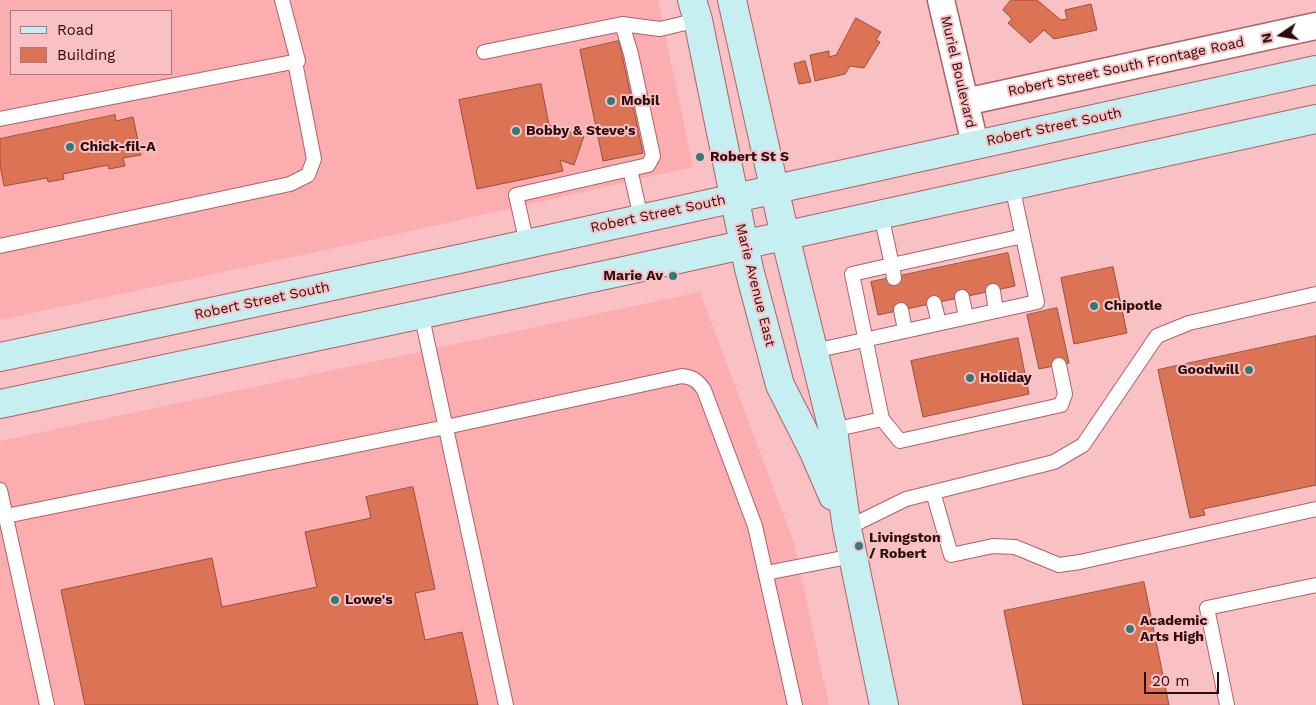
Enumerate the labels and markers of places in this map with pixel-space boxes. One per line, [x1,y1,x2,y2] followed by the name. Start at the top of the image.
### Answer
[621,93,660,109] place label: Mobil
[605,95,617,107] marker: Mobil
[526,123,635,139] place label: Bobby & Steve's
[510,125,522,137] marker: Bobby & Steve's
[80,139,156,155] place label: Chick-fil-A
[64,141,76,153] marker: Chick-fil-A
[710,149,789,165] place label: Robert St S
[694,151,706,163] marker: Robert St S
[603,268,663,284] place label: Marie Av
[667,270,679,282] marker: Marie Av
[1104,298,1162,314] place label: Chipotle
[1088,300,1100,312] marker: Chipotle
[1177,362,1239,378] place label: Goodwill
[1243,364,1255,376] marker: Goodwill
[980,370,1032,386] place label: Holiday
[964,372,976,384] marker: Holiday
[869,530,941,562] place label: Livingston / Robert
[853,540,865,552] marker: Livingston / Robert
[345,592,393,608] place label: Lowe's
[329,594,341,606] marker: Lowe's
[1140,613,1207,646] place label: Academic Arts High
[1124,623,1136,635] marker: Academic Arts High

